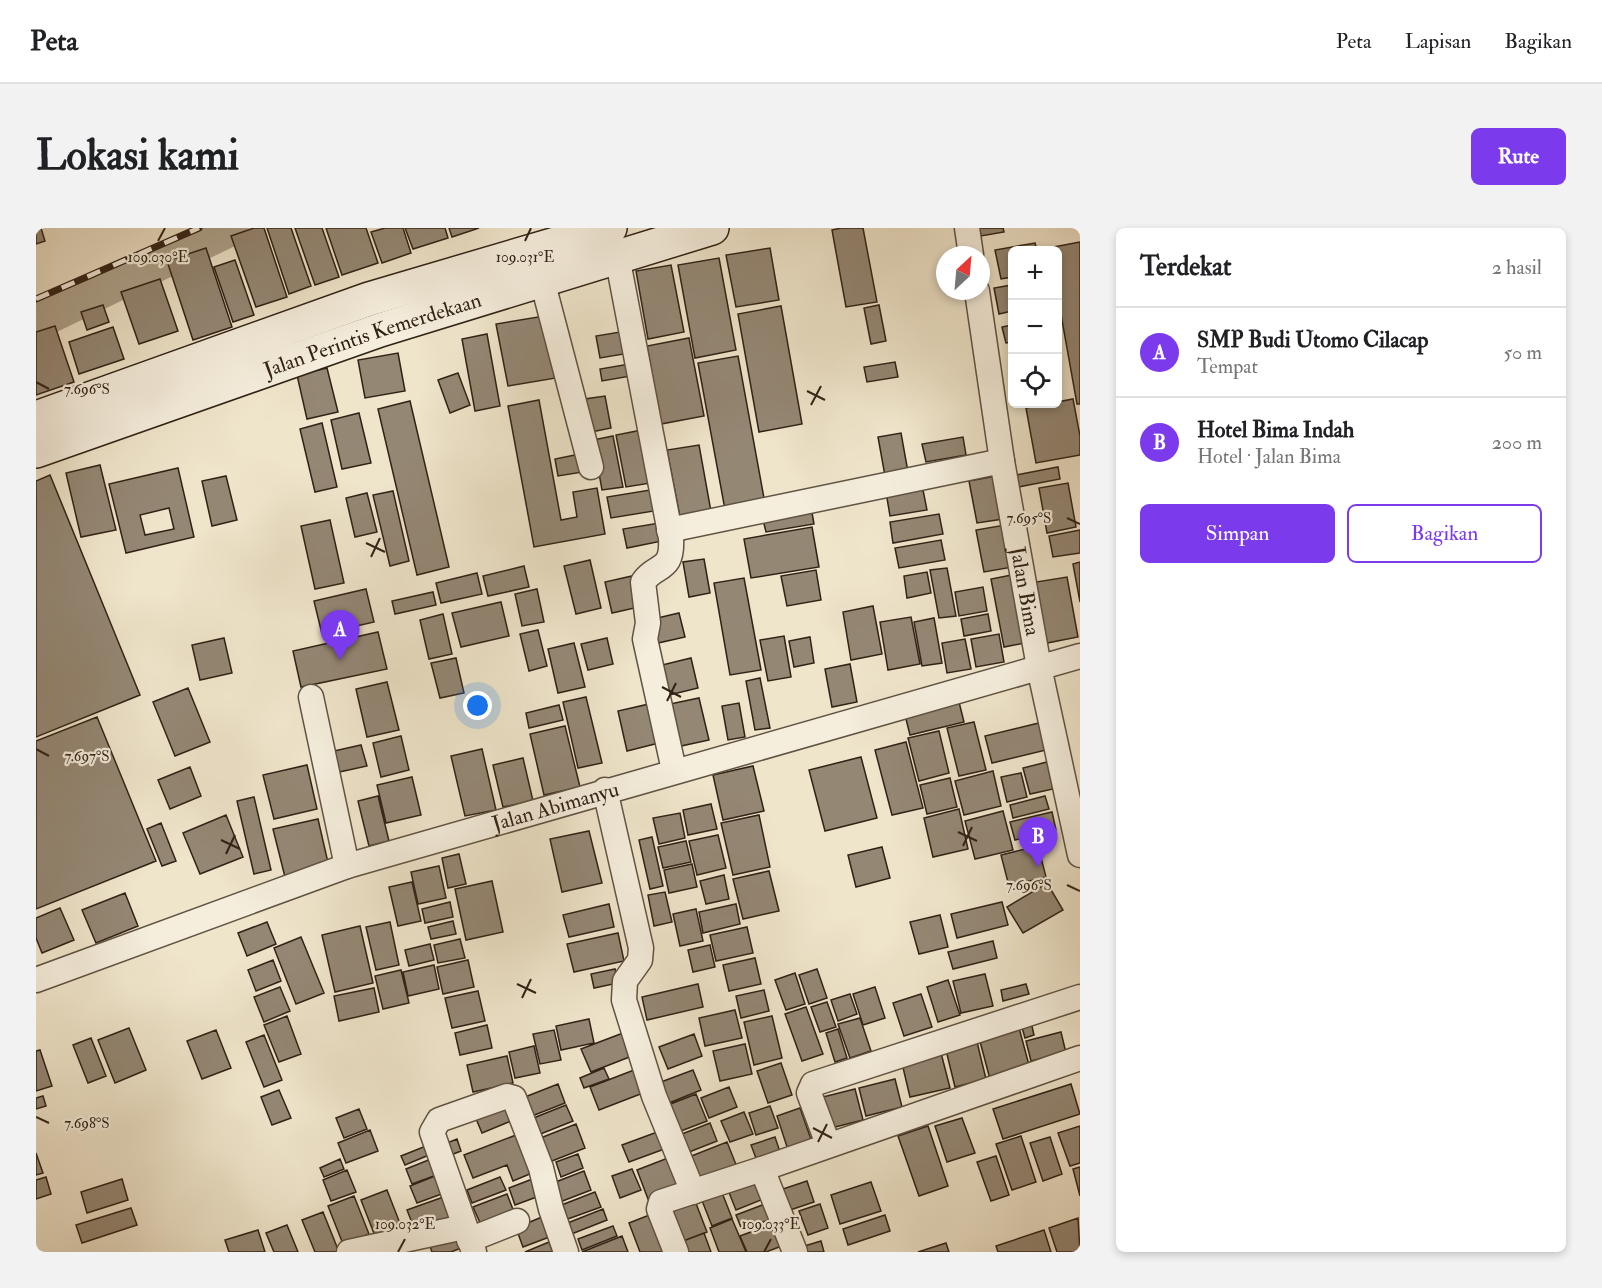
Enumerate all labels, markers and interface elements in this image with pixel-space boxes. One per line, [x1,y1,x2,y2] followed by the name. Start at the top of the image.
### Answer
[30,24,78,59] text: Peta
[1336,28,1372,55] text: Peta
[1405,28,1471,55] text: Lapisan
[1504,28,1572,55] text: Bagikan
[1471,128,1566,185] button: Rute
[36,130,239,182] text: Lokasi kami
[936,246,990,300] north arrow
[1008,246,1062,408] map controls
[1008,246,1062,300] button: +
[128,248,189,267] text: 109.030°E
[496,248,554,267] text: 109.031°E
[1140,251,1231,283] text: Terdekat
[1492,255,1542,280] text: 2 hasil
[259,286,485,384] street label: Jalan Perintis Kemerdekaan
[1008,300,1062,354] button: −
[1197,326,1428,354] text: SMP Budi Utomo Cilacap
[1153,340,1166,365] text: A
[1503,340,1542,365] text: 50 m
[1008,354,1062,408] button: locate
[1197,354,1258,379] text: Tempat
[64,380,110,399] text: 7.696°S
[1197,416,1354,444] text: Hotel Bima Indah
[1153,430,1166,455] text: B
[1492,430,1542,455] text: 200 m
[1197,444,1341,469] text: Hotel · Jalan Bima
[1140,504,1335,563] button: Simpan
[1347,504,1542,563] button: Bagikan
[1007,509,1051,528] text: 7.695°S
[1004,543,1047,638] street label: Jalan Bima
[320,610,360,660] pin: A
[463,691,492,720] your location
[64,747,110,766] text: 7.697°S
[488,775,622,838] street label: Jalan Abimanyu
[1018,818,1058,867] pin: B
[1006,876,1052,895] text: 7.696°S
[64,1114,110,1133] text: 7.698°S
[375,1215,436,1234] text: 109.032°E
[742,1215,801,1234] text: 109.033°E

